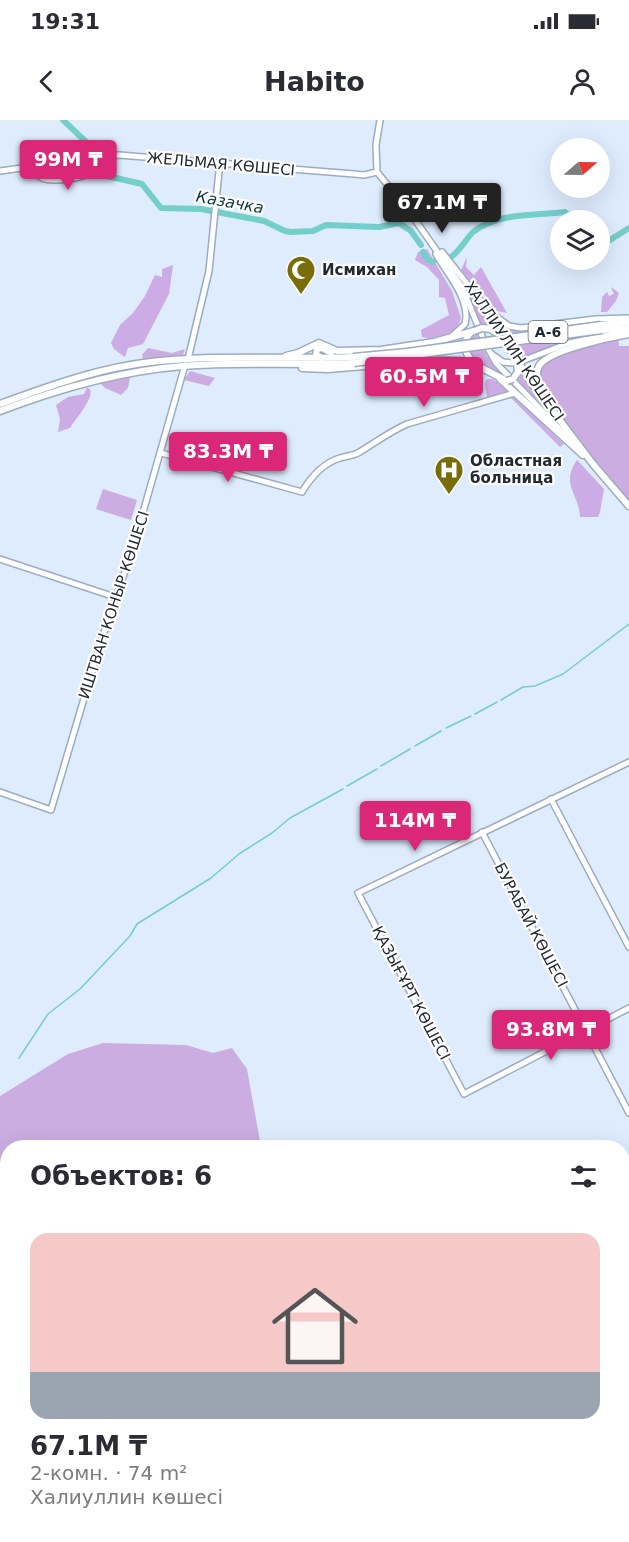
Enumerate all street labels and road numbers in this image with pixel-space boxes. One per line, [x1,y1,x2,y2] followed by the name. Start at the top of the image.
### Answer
[146,149,296,179] street label: ЖЕЛЬМАЯ КӨШЕСІ
[460,278,568,424] street label: ХАЛЛИУЛИН КӨШЕСІ
[528,321,568,343] road number: A-6
[75,509,153,701] street label: ИШТВАН КОНЫР КӨШЕСІ
[491,859,572,990] street label: БУРАБАЙ КӨШЕСІ
[368,923,454,1063] street label: ҚАЗЫҒҰРТ КӨШЕСІ

